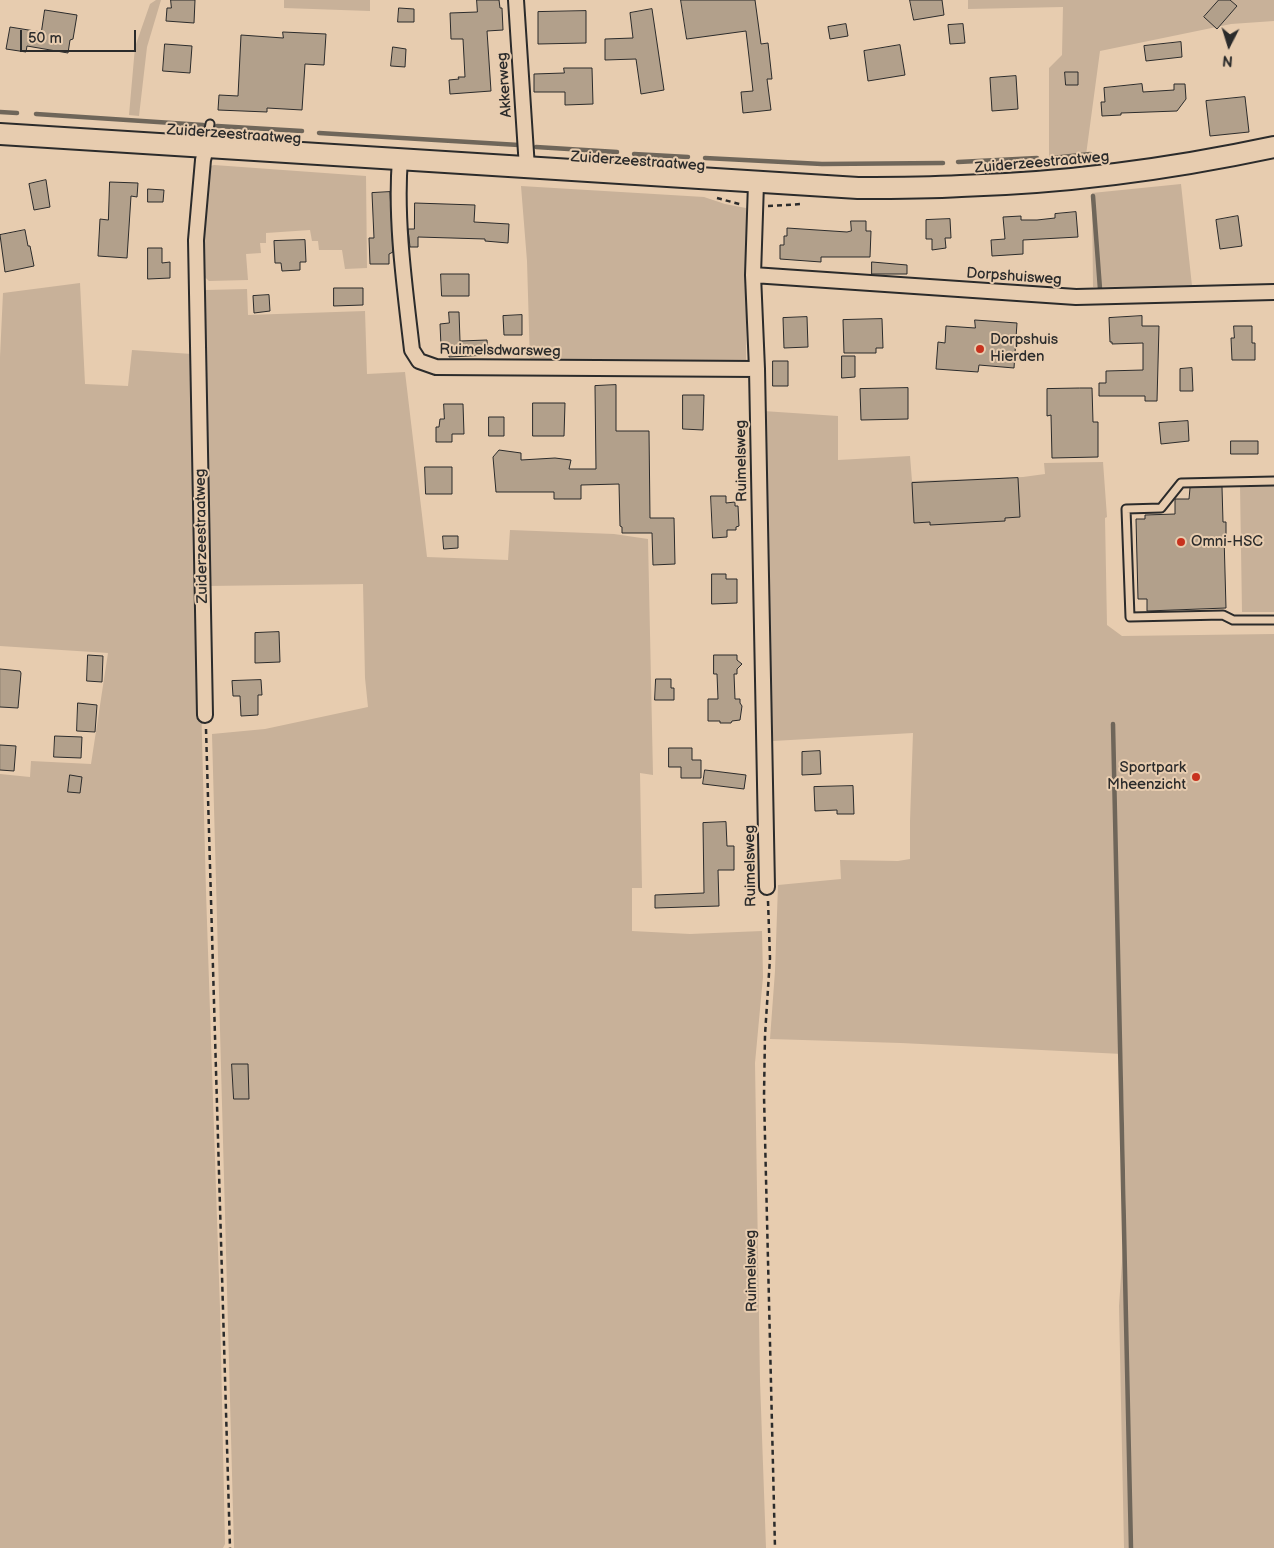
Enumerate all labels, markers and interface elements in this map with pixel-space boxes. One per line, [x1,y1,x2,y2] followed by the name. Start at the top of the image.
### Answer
[22,20,139,52] scale bar
[1204,20,1254,70] north arrow
[28,29,62,48] text: 50 m
[494,52,516,118] street label: Akkerweg
[1222,52,1234,69] text: N
[166,121,302,149] street label: Zuiderzeestraatweg
[570,148,706,176] street label: Zuiderzeestraatweg
[974,148,1110,178] street label: Zuiderzeestraatweg
[966,265,1062,289] street label: Dorpshuisweg
[990,331,1058,366] place label: Dorpshuis Hierden
[439,341,561,361] street label: Ruimelsdwarsweg
[974,343,986,355] marker: Dorpshuis Hierden
[732,420,752,502] street label: Ruimelsweg
[192,468,212,604] street label: Zuiderzeestraatweg
[1191,533,1263,551] place label: Omni-HSC
[1175,536,1187,548] marker: Omni-HSC
[1107,759,1186,794] place label: Sportpark Mheenzicht
[1190,771,1202,783] marker: Sportpark Mheenzicht
[741,825,761,907] street label: Ruimelsweg
[742,1230,762,1312] street label: Ruimelsweg

